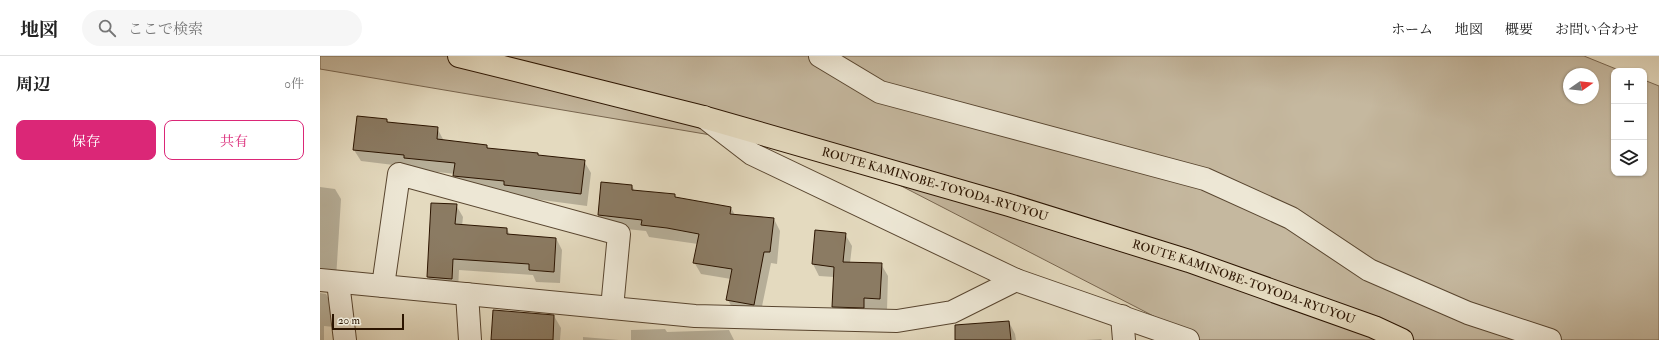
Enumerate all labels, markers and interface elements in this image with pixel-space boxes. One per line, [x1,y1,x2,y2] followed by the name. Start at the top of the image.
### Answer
[82,10,362,46] search box
[96,17,118,39] icon: search
[20,18,58,42] text: 地図
[128,20,203,39] text: ここで検索
[1391,21,1433,38] text: ホーム
[1455,21,1483,38] text: 地図
[1505,21,1533,38] text: 概要
[1555,21,1639,38] text: お問い合わせ
[1563,68,1599,104] north arrow
[1611,68,1647,176] map controls
[1611,68,1647,104] button: +
[16,74,50,95] text: 周辺
[284,76,304,92] text: 0件
[1611,104,1647,140] button: −
[16,120,156,160] button: 保存
[164,120,304,160] button: 共有
[1611,140,1647,176] button: layers
[820,145,1050,225] street label: ROUTE KAMINOBE-TOYODA-RYUYOU
[1130,237,1357,328] street label: ROUTE KAMINOBE-TOYODA-RYUYOU
[332,312,404,331] scale bar
[338,314,360,327] text: 20 m

